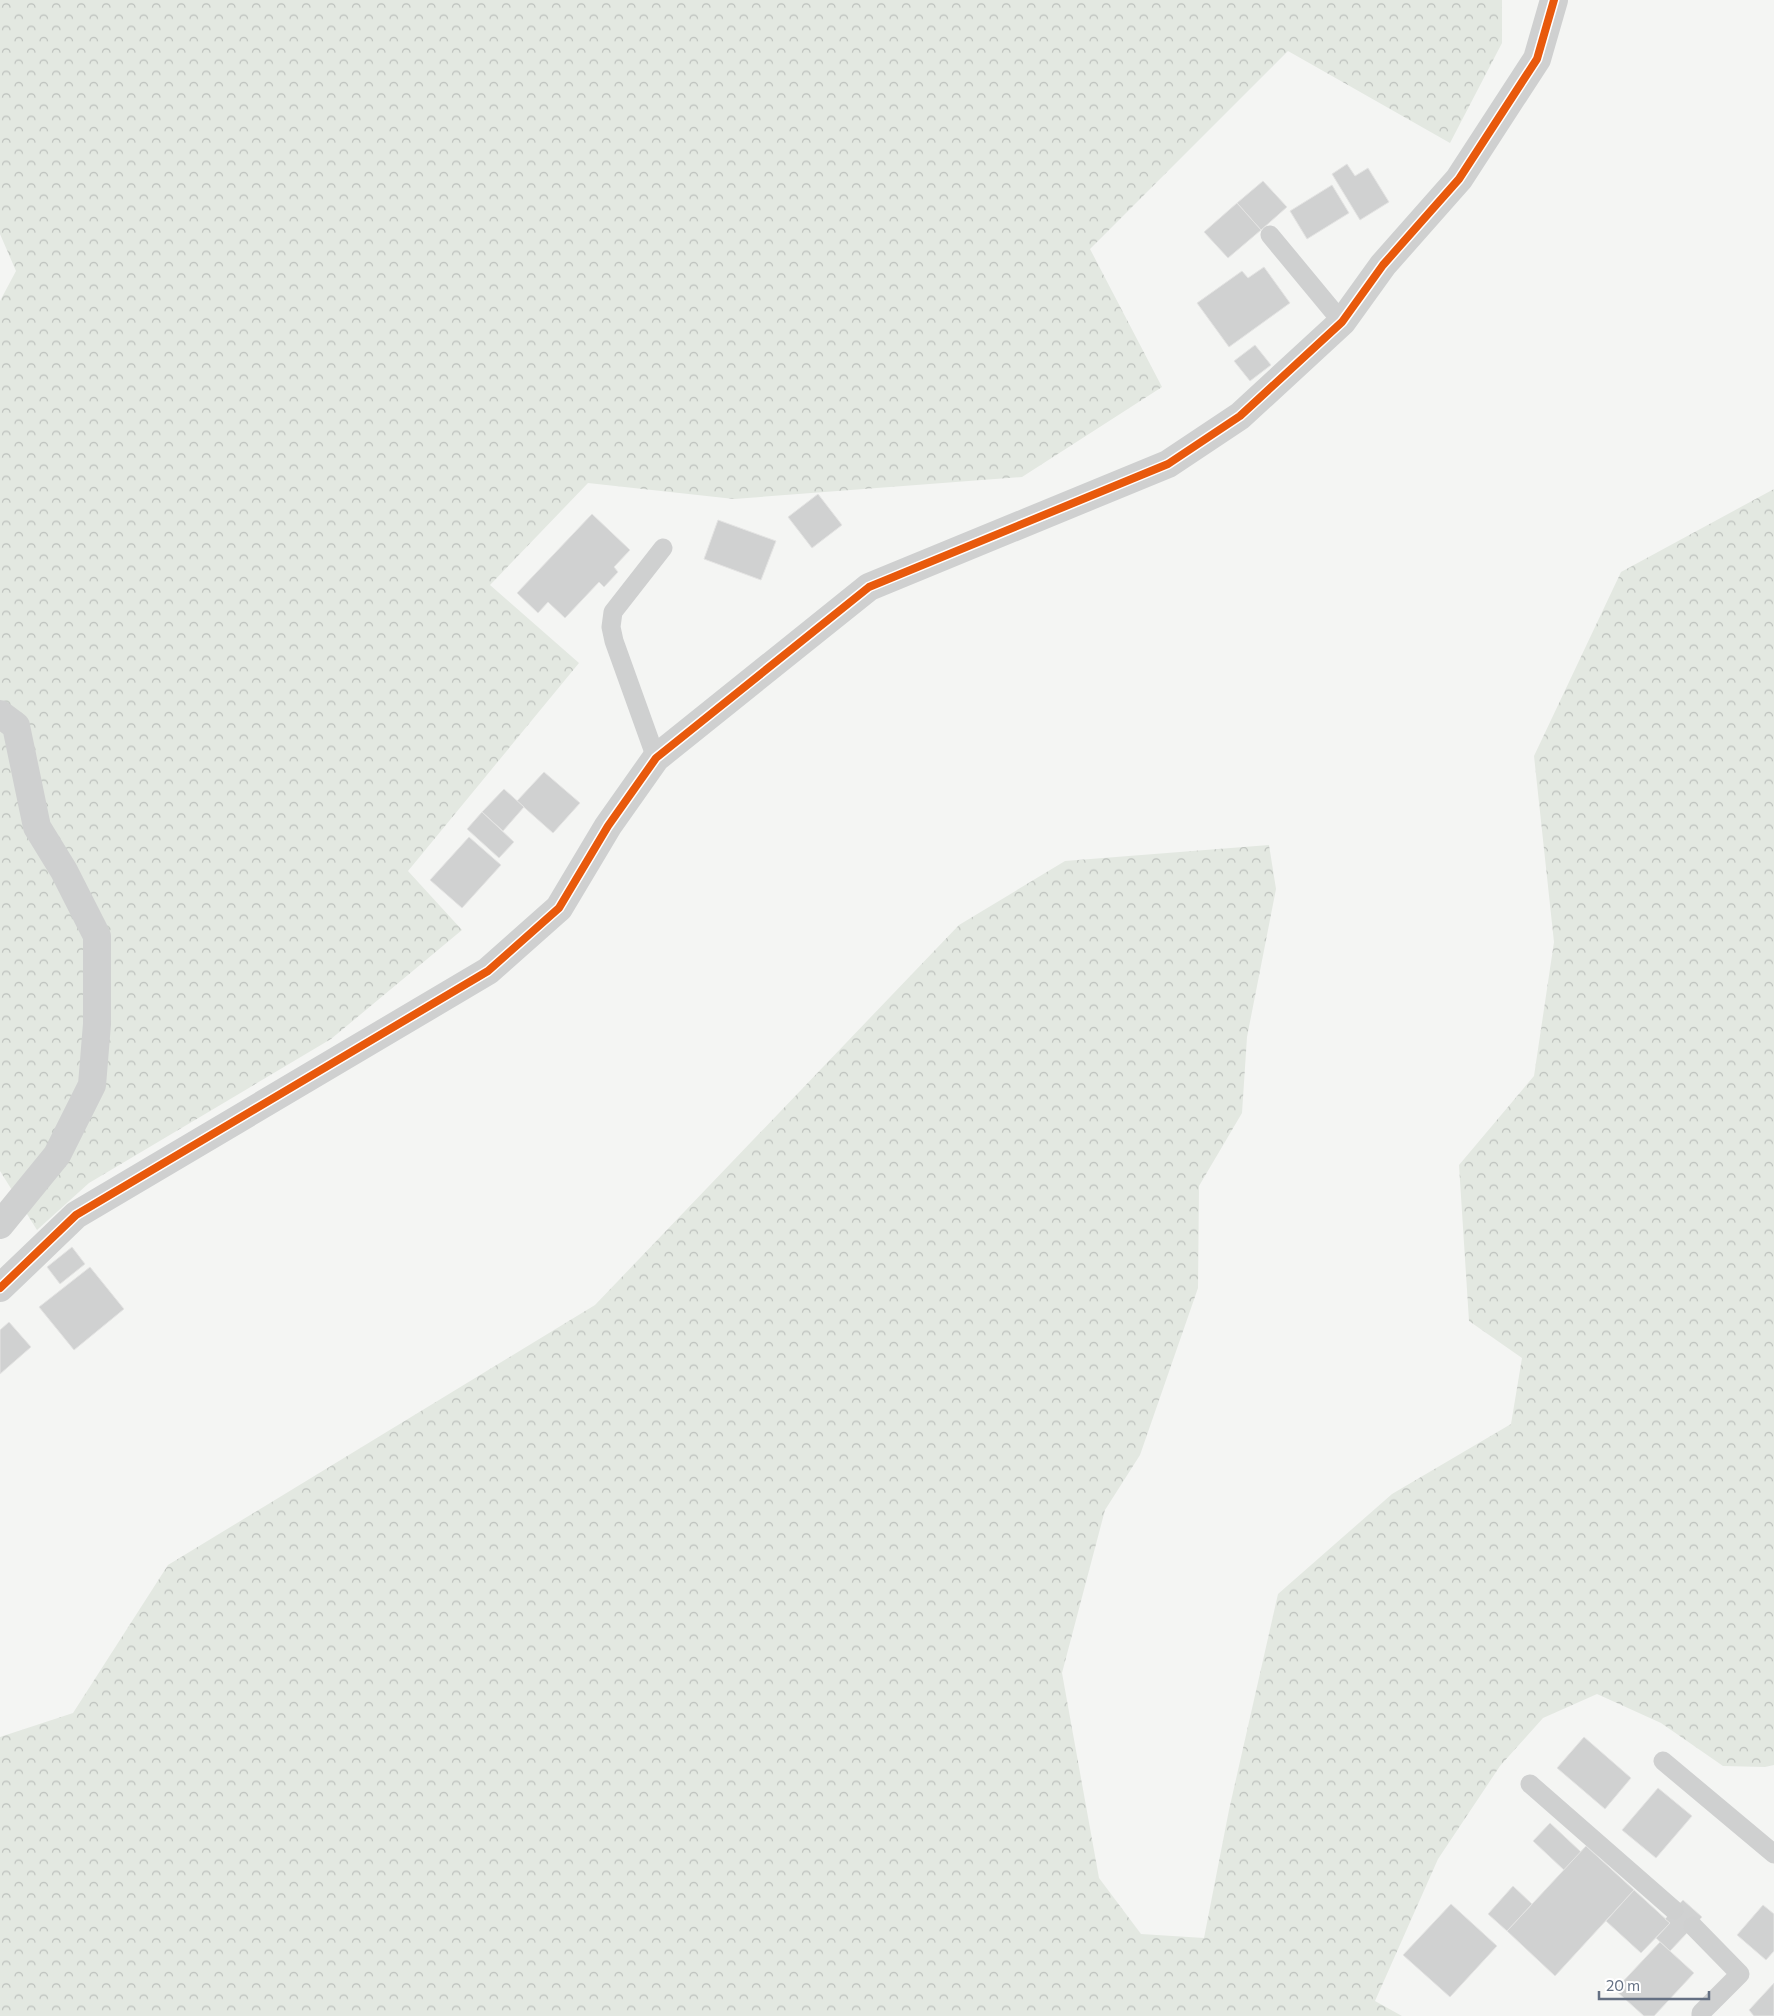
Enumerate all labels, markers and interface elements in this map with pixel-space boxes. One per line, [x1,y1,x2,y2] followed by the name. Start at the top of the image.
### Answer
[1599,1968,1709,2000] scale bar
[1606,1976,1640,1994] text: 20 m

